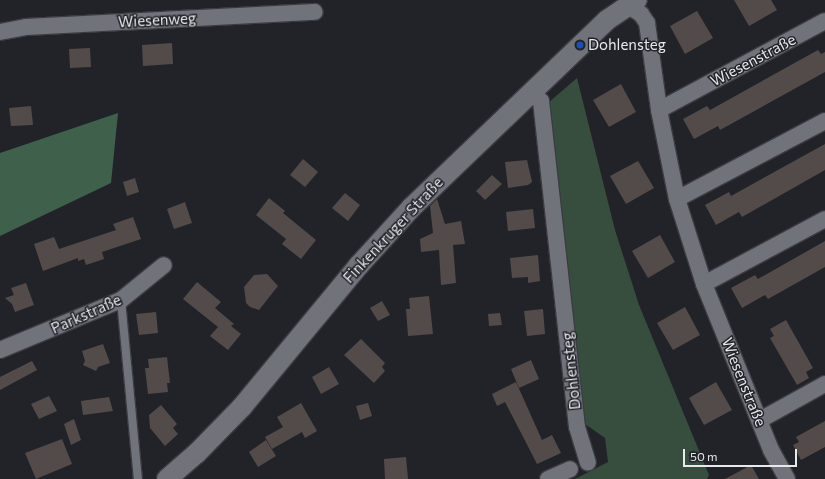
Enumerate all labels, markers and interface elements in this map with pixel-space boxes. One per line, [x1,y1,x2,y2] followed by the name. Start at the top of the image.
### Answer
[118,9,196,31] street label: Wiesenweg
[707,30,799,90] street label: Wiesenstraße
[588,36,666,54] place label: Dohlensteg
[575,40,585,50] marker: Dohlensteg
[339,173,447,287] street label: Finkenkruger Straße
[48,291,124,337] street label: Parkstraße
[558,331,584,411] street label: Dohlensteg
[718,335,770,429] street label: Wiesenstraße
[685,441,799,467] scale bar
[690,449,718,463] text: 50 m

